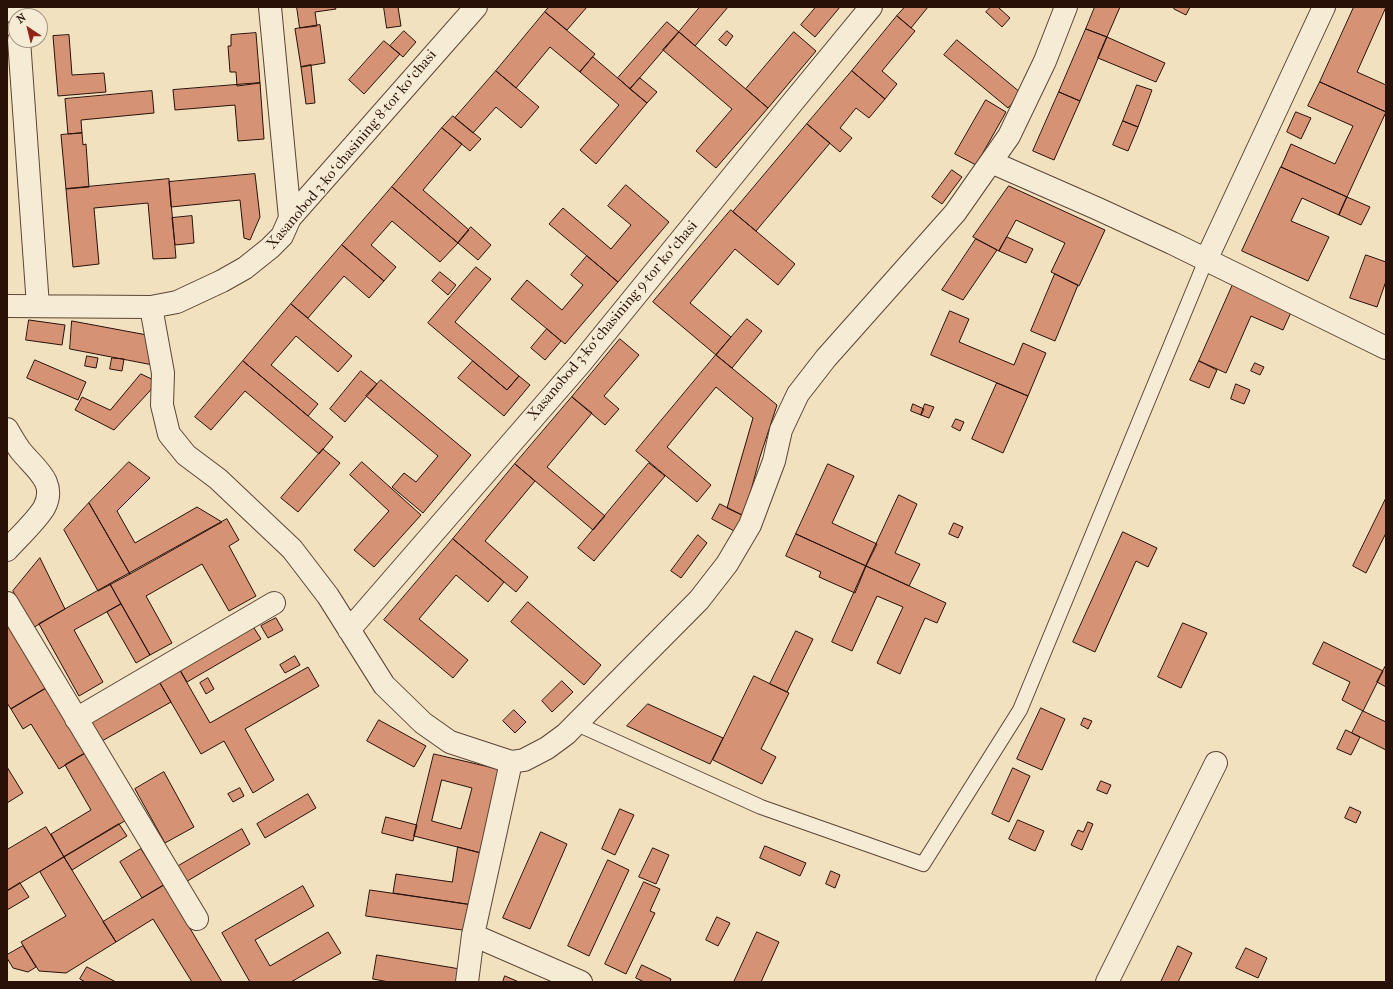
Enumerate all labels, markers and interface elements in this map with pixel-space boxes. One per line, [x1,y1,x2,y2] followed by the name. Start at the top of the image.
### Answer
[8,8,48,48] north arrow
[14,11,29,26] text: N
[263,47,441,253] street label: Xasanobod 3-koʻchasining 8-tor koʻchasi
[524,217,702,425] street label: Xasanobod 3-koʻchasining 9-tor koʻchasi

